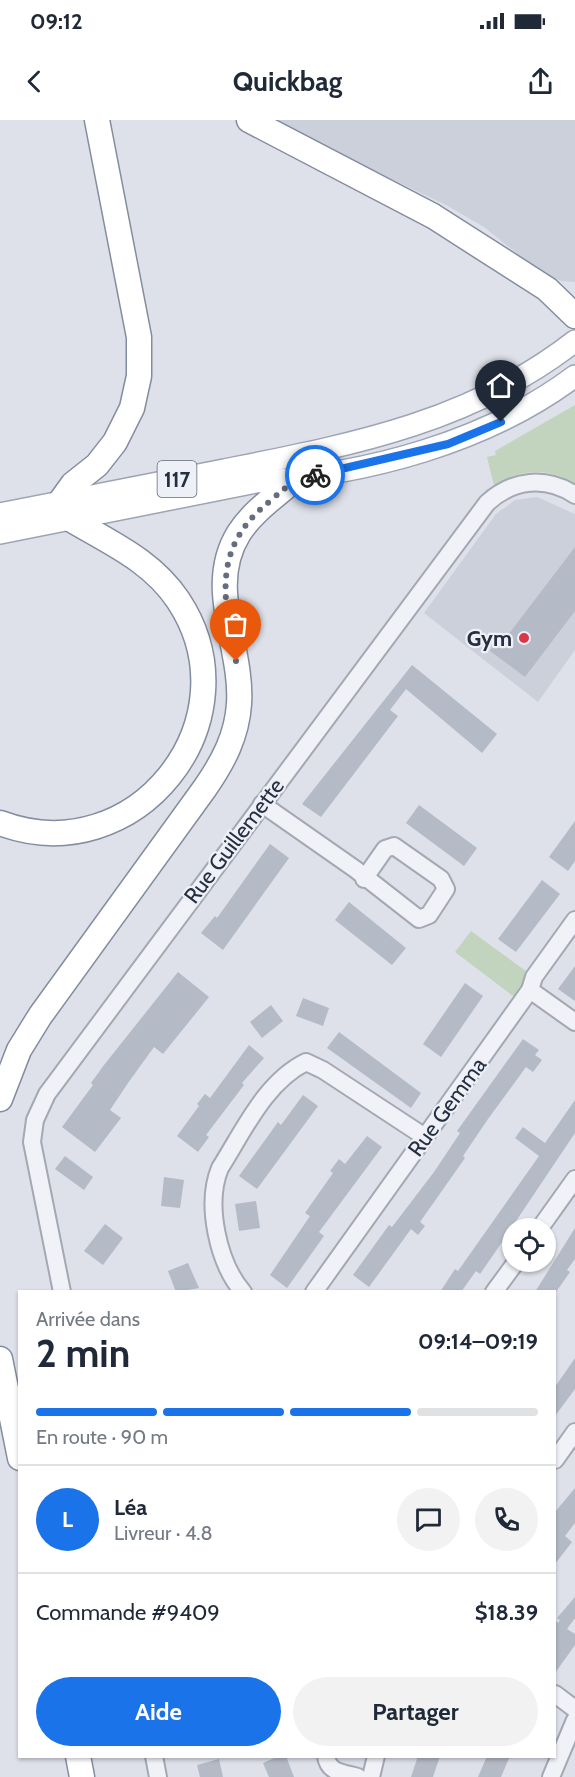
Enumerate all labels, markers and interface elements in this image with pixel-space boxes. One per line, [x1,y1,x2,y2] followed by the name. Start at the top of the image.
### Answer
[30,8,83,35] text: 09:12
[18,65,51,98] icon: back
[233,65,342,98] text: Quickbag
[524,65,557,98] icon: share
[475,360,526,422] pin
[484,369,517,402] icon: home
[285,445,345,505] courier
[299,459,332,492] icon: bike
[158,461,196,497] road number: 117
[210,599,261,661] pin
[219,608,252,641] icon: bag
[467,625,512,652] place label: Gym
[517,631,531,645] marker: Gym
[178,773,290,909] street label: Rue Guillemette
[402,1052,492,1162] street label: Rue Gemma
[502,1218,556,1272] map controls
[502,1218,556,1272] button: locate
[36,1307,140,1331] text: Arrivée dans
[418,1328,538,1355] text: 09:14–09:19
[36,1329,130,1377] text: 2 min
[36,1425,168,1449] text: En route · 90 m
[397,1488,460,1551] button: chat
[475,1488,538,1551] button: phone
[114,1494,147,1521] text: Léa
[62,1506,73,1533] text: L
[114,1521,213,1545] text: Livreur · 4.8
[36,1599,220,1626] text: Commande #9409
[475,1599,538,1626] text: $18.39
[36,1677,281,1746] button: Aide
[293,1677,538,1746] button: Partager

